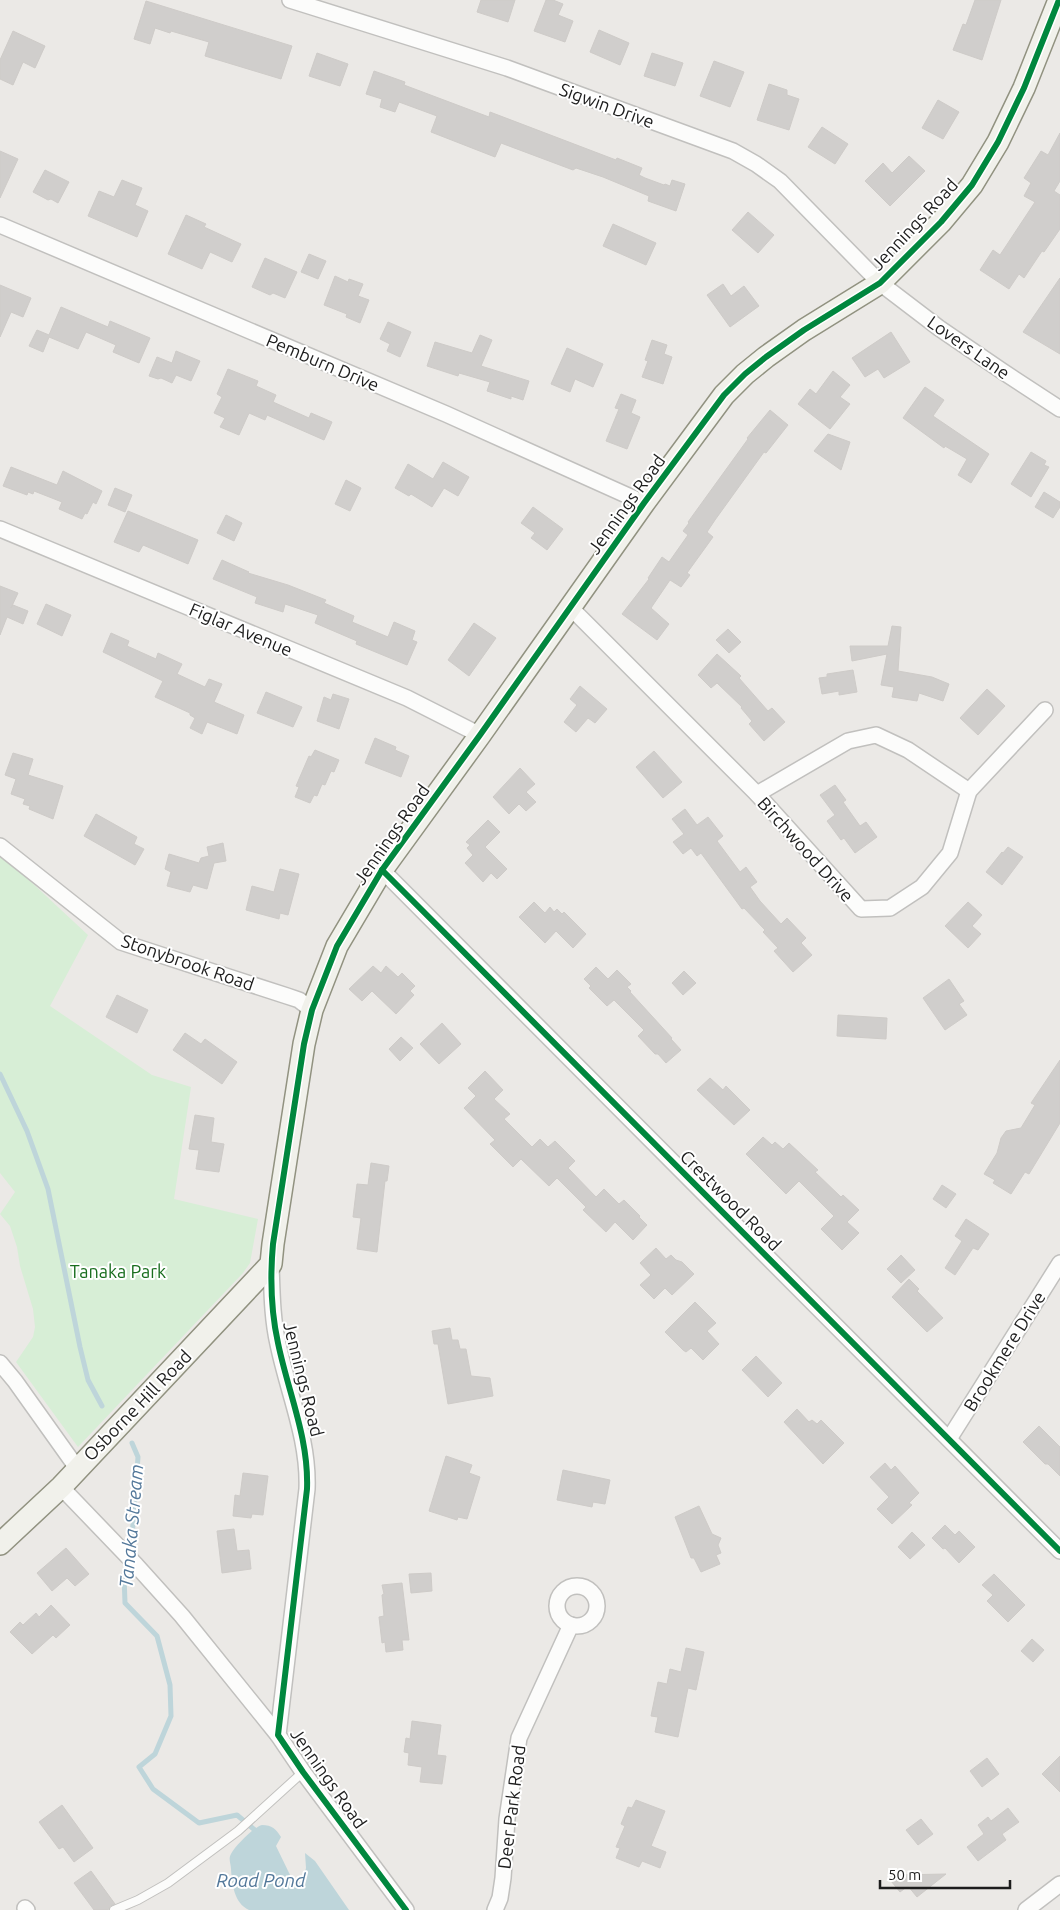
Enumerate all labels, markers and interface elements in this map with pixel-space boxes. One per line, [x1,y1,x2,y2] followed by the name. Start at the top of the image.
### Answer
[557,79,657,131] street label: Sigwin Drive
[867,174,961,274] street label: Jennings Road
[924,311,1014,383] street label: Lovers Lane
[264,329,382,395] street label: Pemburn Drive
[583,450,669,558] street label: Jennings Road
[187,598,295,660] street label: Figlar Avenue
[349,780,433,888] street label: Jennings Road
[754,793,858,905] street label: Birchwood Drive
[119,930,257,994] street label: Stonybrook Road
[677,1146,785,1254] street label: Crestwood Road
[70,1261,166,1281] park label: Tanaka Park
[959,1287,1049,1415] street label: Brookmere Drive
[280,1319,328,1439] street label: Jennings Road
[79,1346,195,1464] street label: Osborne Hill Road
[115,1463,147,1589] water label: Tanaka Stream
[287,1724,371,1832] street label: Jennings Road
[493,1744,529,1870] street label: Deer Park Road
[880,1858,1010,1890] scale bar
[888,1866,921,1883] text: 50 m
[216,1869,307,1891] water label: Road Pond

